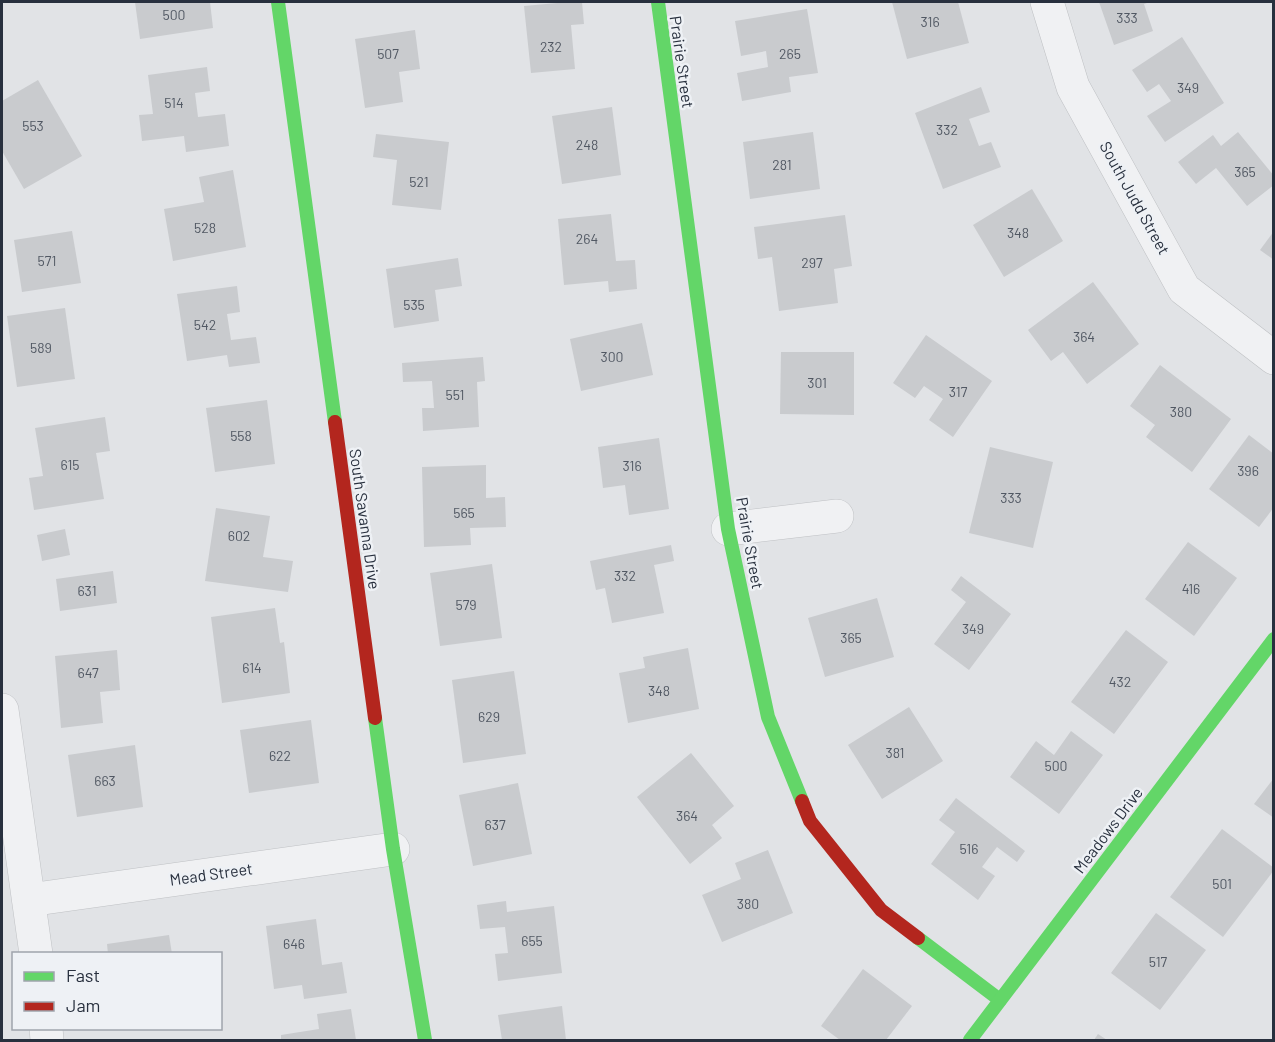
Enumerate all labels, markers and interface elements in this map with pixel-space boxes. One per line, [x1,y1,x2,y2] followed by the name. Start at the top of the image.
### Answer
[162,6,186,23] house number: 500
[1116,9,1138,26] house number: 333
[920,13,940,30] house number: 316
[667,15,698,109] street label: Prairie Street
[540,38,562,55] house number: 232
[377,45,399,62] house number: 507
[779,45,801,62] house number: 265
[1177,79,1199,96] house number: 349
[164,94,184,111] house number: 514
[22,117,44,134] house number: 553
[936,121,958,138] house number: 332
[576,136,598,153] house number: 248
[1096,138,1174,258] street label: South Judd Street
[772,156,792,173] house number: 281
[1234,163,1256,180] house number: 365
[409,173,429,190] house number: 521
[194,219,216,236] house number: 528
[1007,224,1029,241] house number: 348
[576,230,598,247] house number: 264
[38,252,56,269] house number: 571
[801,254,823,271] house number: 297
[403,296,425,313] house number: 535
[194,316,216,333] house number: 542
[1073,328,1095,345] house number: 364
[30,339,52,356] house number: 589
[600,348,624,365] house number: 300
[807,374,827,391] house number: 301
[949,383,968,400] house number: 317
[446,386,464,403] house number: 551
[1170,403,1192,420] house number: 380
[230,427,252,444] house number: 558
[346,448,385,590] street label: South Savanna Drive
[60,456,80,473] house number: 615
[622,457,642,474] house number: 316
[1237,462,1259,479] house number: 396
[1000,489,1022,506] house number: 333
[733,496,768,590] street label: Prairie Street
[453,504,475,521] house number: 565
[228,527,250,544] house number: 602
[614,567,636,584] house number: 332
[1182,580,1200,597] house number: 416
[77,582,97,599] house number: 631
[455,596,477,613] house number: 579
[962,620,984,637] house number: 349
[840,629,862,646] house number: 365
[242,659,262,676] house number: 614
[77,664,99,681] house number: 647
[1109,673,1131,690] house number: 432
[648,682,670,699] house number: 348
[478,708,500,725] house number: 629
[885,744,905,761] house number: 381
[269,747,291,764] house number: 622
[1044,757,1068,774] house number: 500
[94,772,116,789] house number: 663
[1069,783,1146,876] street label: Meadows Drive
[676,807,698,824] house number: 364
[484,816,506,833] house number: 637
[960,840,978,857] house number: 516
[168,858,254,889] street label: Mead Street
[1212,875,1232,892] house number: 501
[737,895,759,912] house number: 380
[521,932,543,949] house number: 655
[283,935,305,952] house number: 646
[12,952,222,1030] legend
[1149,953,1168,970] house number: 517
[66,964,100,986] text: Fast
[66,994,100,1016] text: Jam

